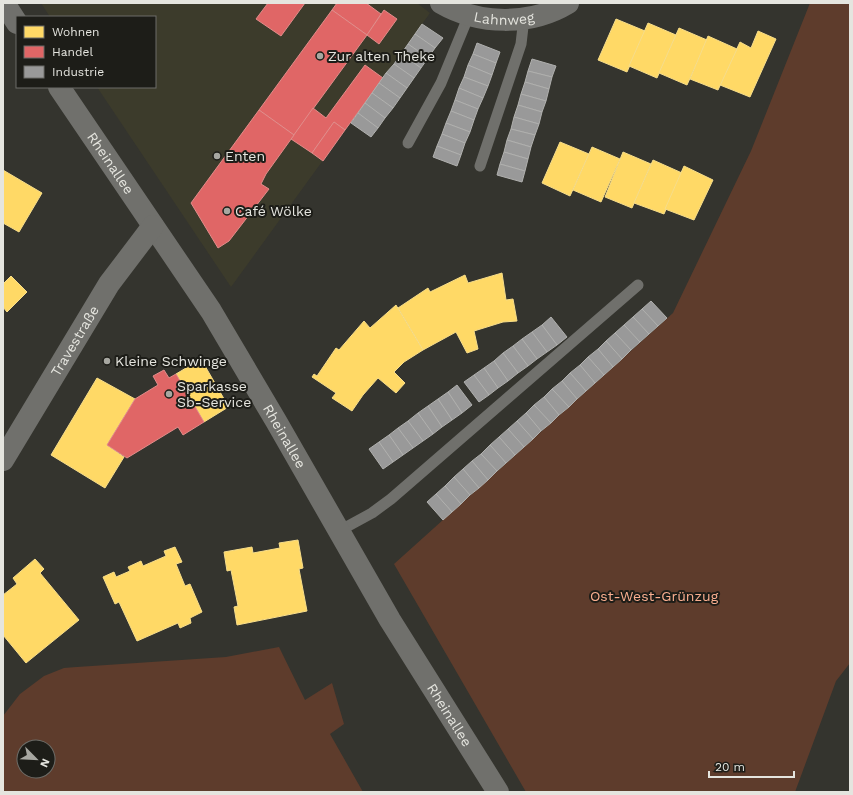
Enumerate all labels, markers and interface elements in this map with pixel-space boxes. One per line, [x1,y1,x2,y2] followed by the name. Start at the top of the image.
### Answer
[472,8,536,28] street label: Lahnweg
[16,16,156,88] legend
[52,25,100,39] text: Wohnen
[52,45,93,59] text: Handel
[328,48,435,64] place label: Zur alten Theke
[315,51,325,61] marker: Zur alten Theke
[52,65,104,79] text: Industrie
[84,129,137,197] street label: Rheinallee
[225,148,265,164] place label: Enten
[212,151,222,161] marker: Enten
[235,203,312,219] place label: Café Wölke
[222,206,232,216] marker: Café Wölke
[47,303,102,379] street label: Travestraße
[115,353,227,369] place label: Kleine Schwinge
[102,356,112,366] marker: Kleine Schwinge
[177,378,251,410] place label: Sparkasse Sb-Service
[164,389,174,399] marker: Sparkasse Sb-Service
[260,401,309,471] street label: Rheinallee
[590,588,719,604] park label: Ost-West-Grünzug
[424,681,475,749] street label: Rheinallee
[16,739,56,779] north arrow
[709,753,794,779] scale bar
[37,756,52,769] text: N
[715,760,745,774] text: 20 m

